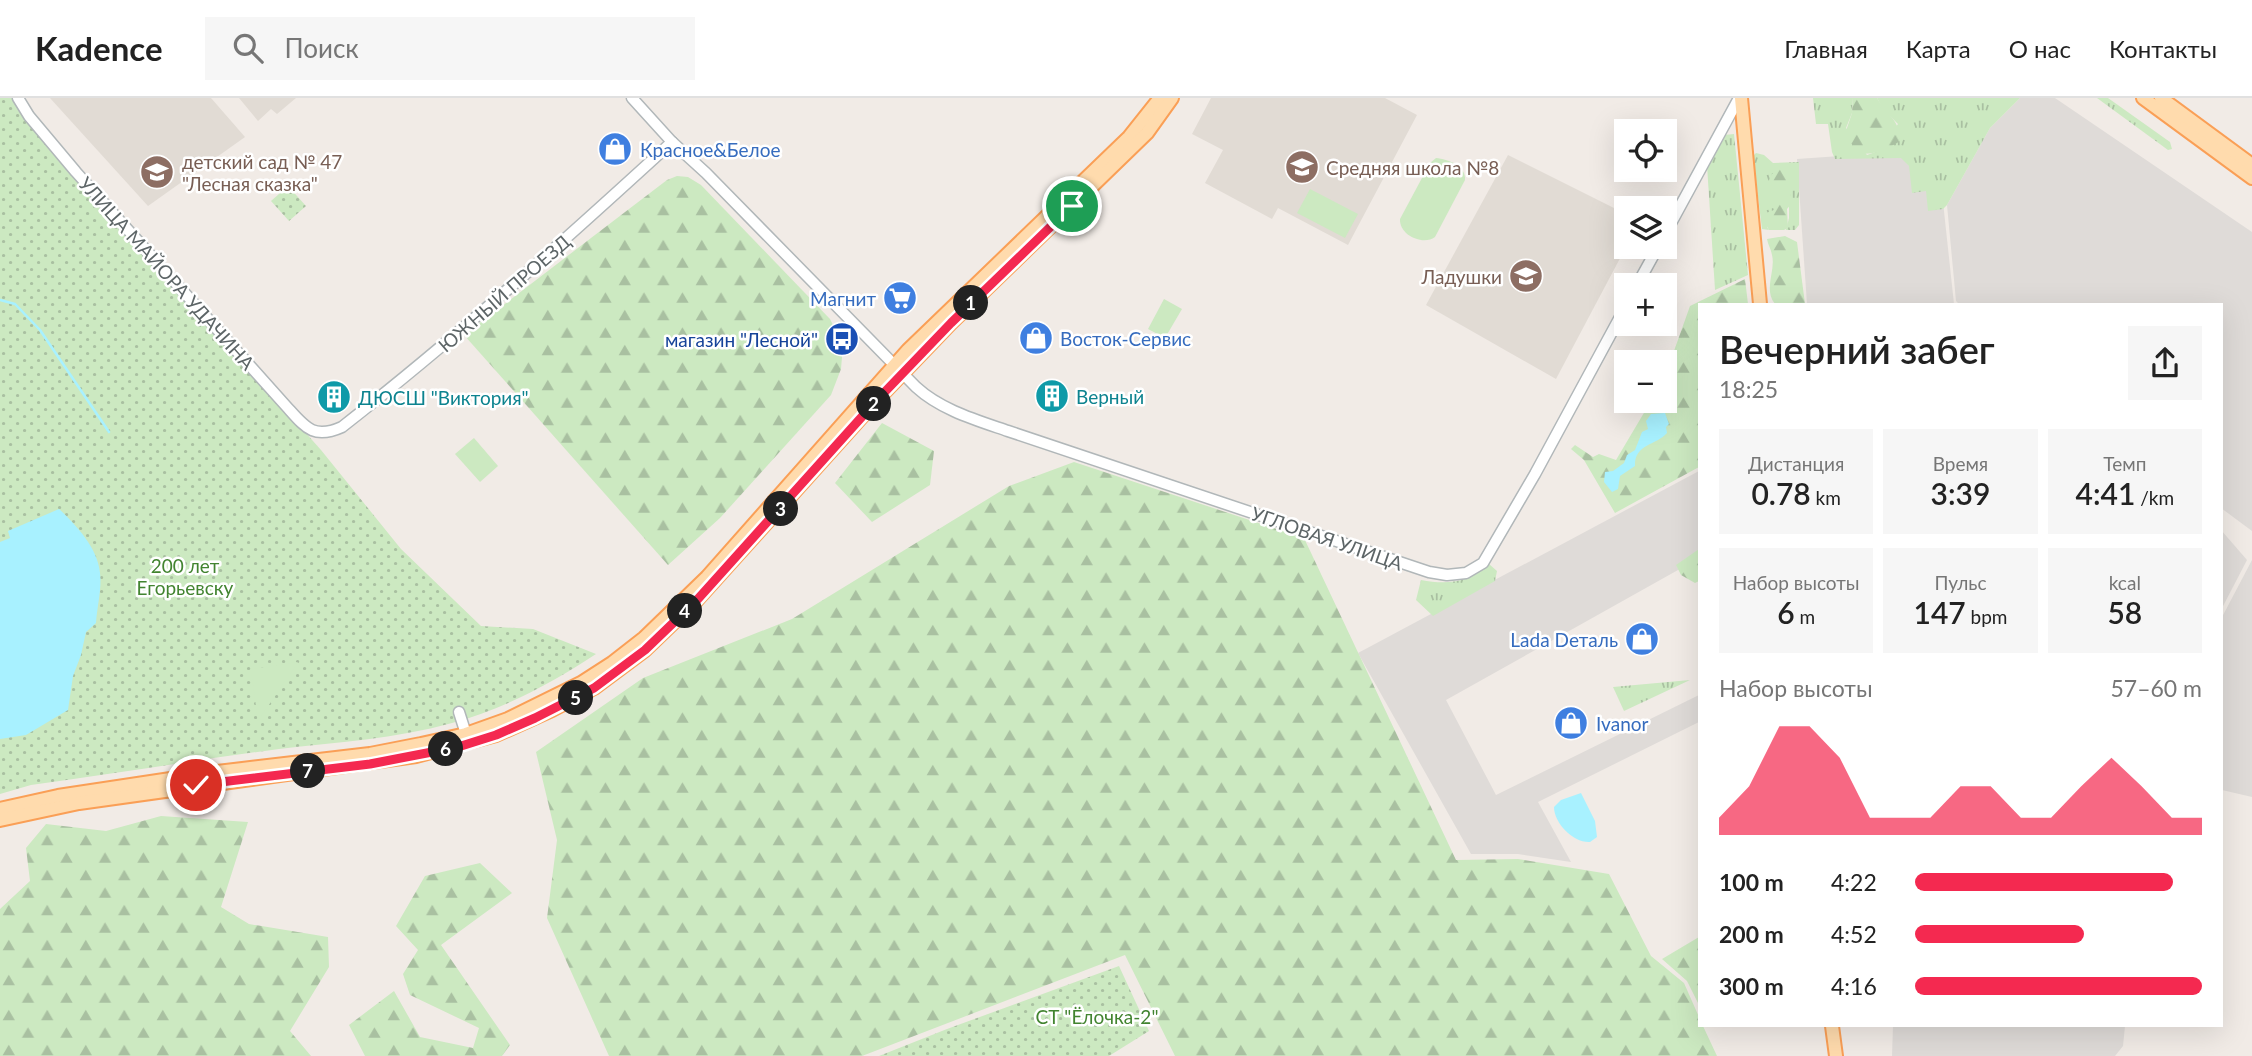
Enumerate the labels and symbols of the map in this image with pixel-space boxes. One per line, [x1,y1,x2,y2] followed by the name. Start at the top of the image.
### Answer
[596,130,634,168] shop icon: Красное&Белое
[640,138,780,161] place label: Красное&Белое
[1283,148,1321,186] school or university icon: Средняя школа №8
[182,150,342,195] place label: детский сад № 47 "Лесная сказка"
[138,153,176,191] school or university icon: детский сад № 47 "Лесная сказка"
[1326,156,1499,179] place label: Средняя школа №8
[74,172,260,374] street label: УЛИЦА МАЙОРА УДАЧИНА
[1042,176,1102,236] pin
[433,229,575,357] street label: ЮЖНЫЙ ПРОЕЗД
[1507,257,1545,295] school or university icon: Ладушки
[1421,265,1502,288] place label: Ладушки
[881,279,919,317] supermarket icon: Магнит
[954,286,988,320] pin: 1
[810,287,876,310] place label: Магнит
[1017,319,1055,357] shop icon: Восток-Сервис
[823,320,861,358] bus stop icon: магазин "Лесной"
[1060,327,1191,350] place label: Восток-Сервис
[665,328,818,351] place label: магазин "Лесной"
[1033,377,1071,415] building icon: Верный
[315,378,353,416] building icon: ДЮСШ "Виктория"
[1076,385,1144,408] place label: Верный
[358,386,529,409] place label: ДЮСШ "Виктория"
[856,386,892,422] pin: 2
[764,492,798,526] pin: 3
[1248,501,1406,575] street label: УГЛОВАЯ УЛИЦА
[137,554,234,599] park label: 200 лет Егорьевску
[668,594,702,628] pin: 4
[1623,620,1661,658] shop icon: Lada Dеталь
[1510,628,1618,651] place label: Lada Dеталь
[558,680,594,716] pin: 5
[1552,704,1590,742] shop icon: Ivanor
[1596,712,1649,735] place label: Ivanor
[428,732,464,766] pin: 6
[290,754,326,788] pin: 7
[166,755,226,815] pin
[1036,1005,1158,1028] park label: СТ "Ёлочка-2"

